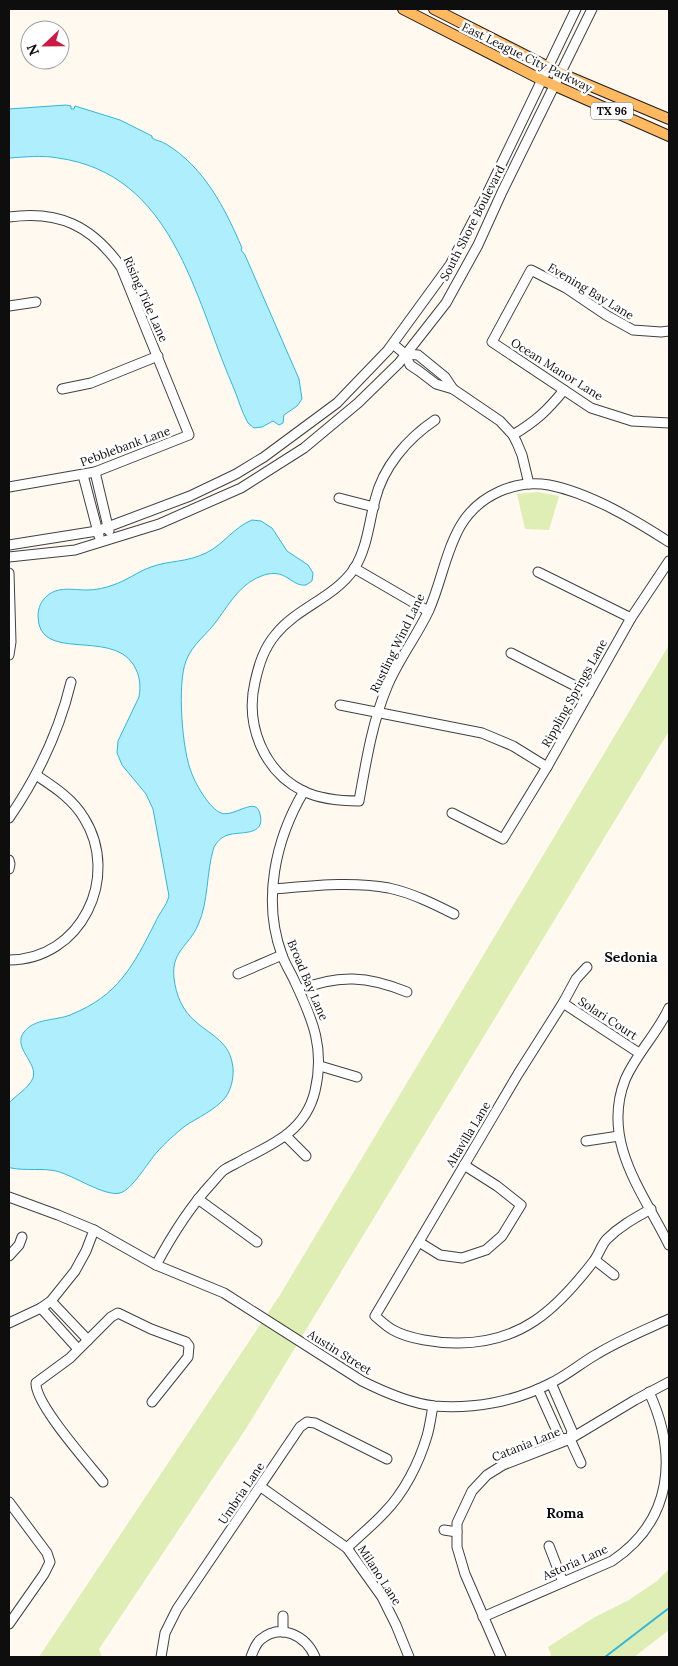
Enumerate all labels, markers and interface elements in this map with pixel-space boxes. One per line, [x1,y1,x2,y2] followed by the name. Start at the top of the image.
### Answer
[459,19,595,95] street label: East League City Parkway
[20,20,70,70] north arrow
[23,41,43,58] text: N
[591,102,633,120] road number: TX 96
[436,163,508,283] street label: South Shore Boulevard
[120,254,172,345] street label: Rising Tide Lane
[545,259,637,323] street label: Evening Bay Lane
[508,335,606,404] street label: Ocean Manor Lane
[78,423,172,469] street label: Pebblebank Lane
[366,591,428,695] street label: Rustling Wind Lane
[538,636,610,750] street label: Rippling Springs Lane
[284,937,332,1023] street label: Broad Bay Lane
[604,948,658,966] district label: Sedonia
[576,993,641,1043] street label: Solari Court
[442,1098,494,1170] street label: Altavilla Lane
[304,1326,375,1378] street label: Austin Street
[490,1423,563,1465] street label: Catania Lane
[215,1459,268,1527] street label: Umbria Lane
[546,1504,584,1522] district label: Roma
[539,1541,610,1583] street label: Astoria Lane
[355,1542,405,1608] street label: Milano Lane

